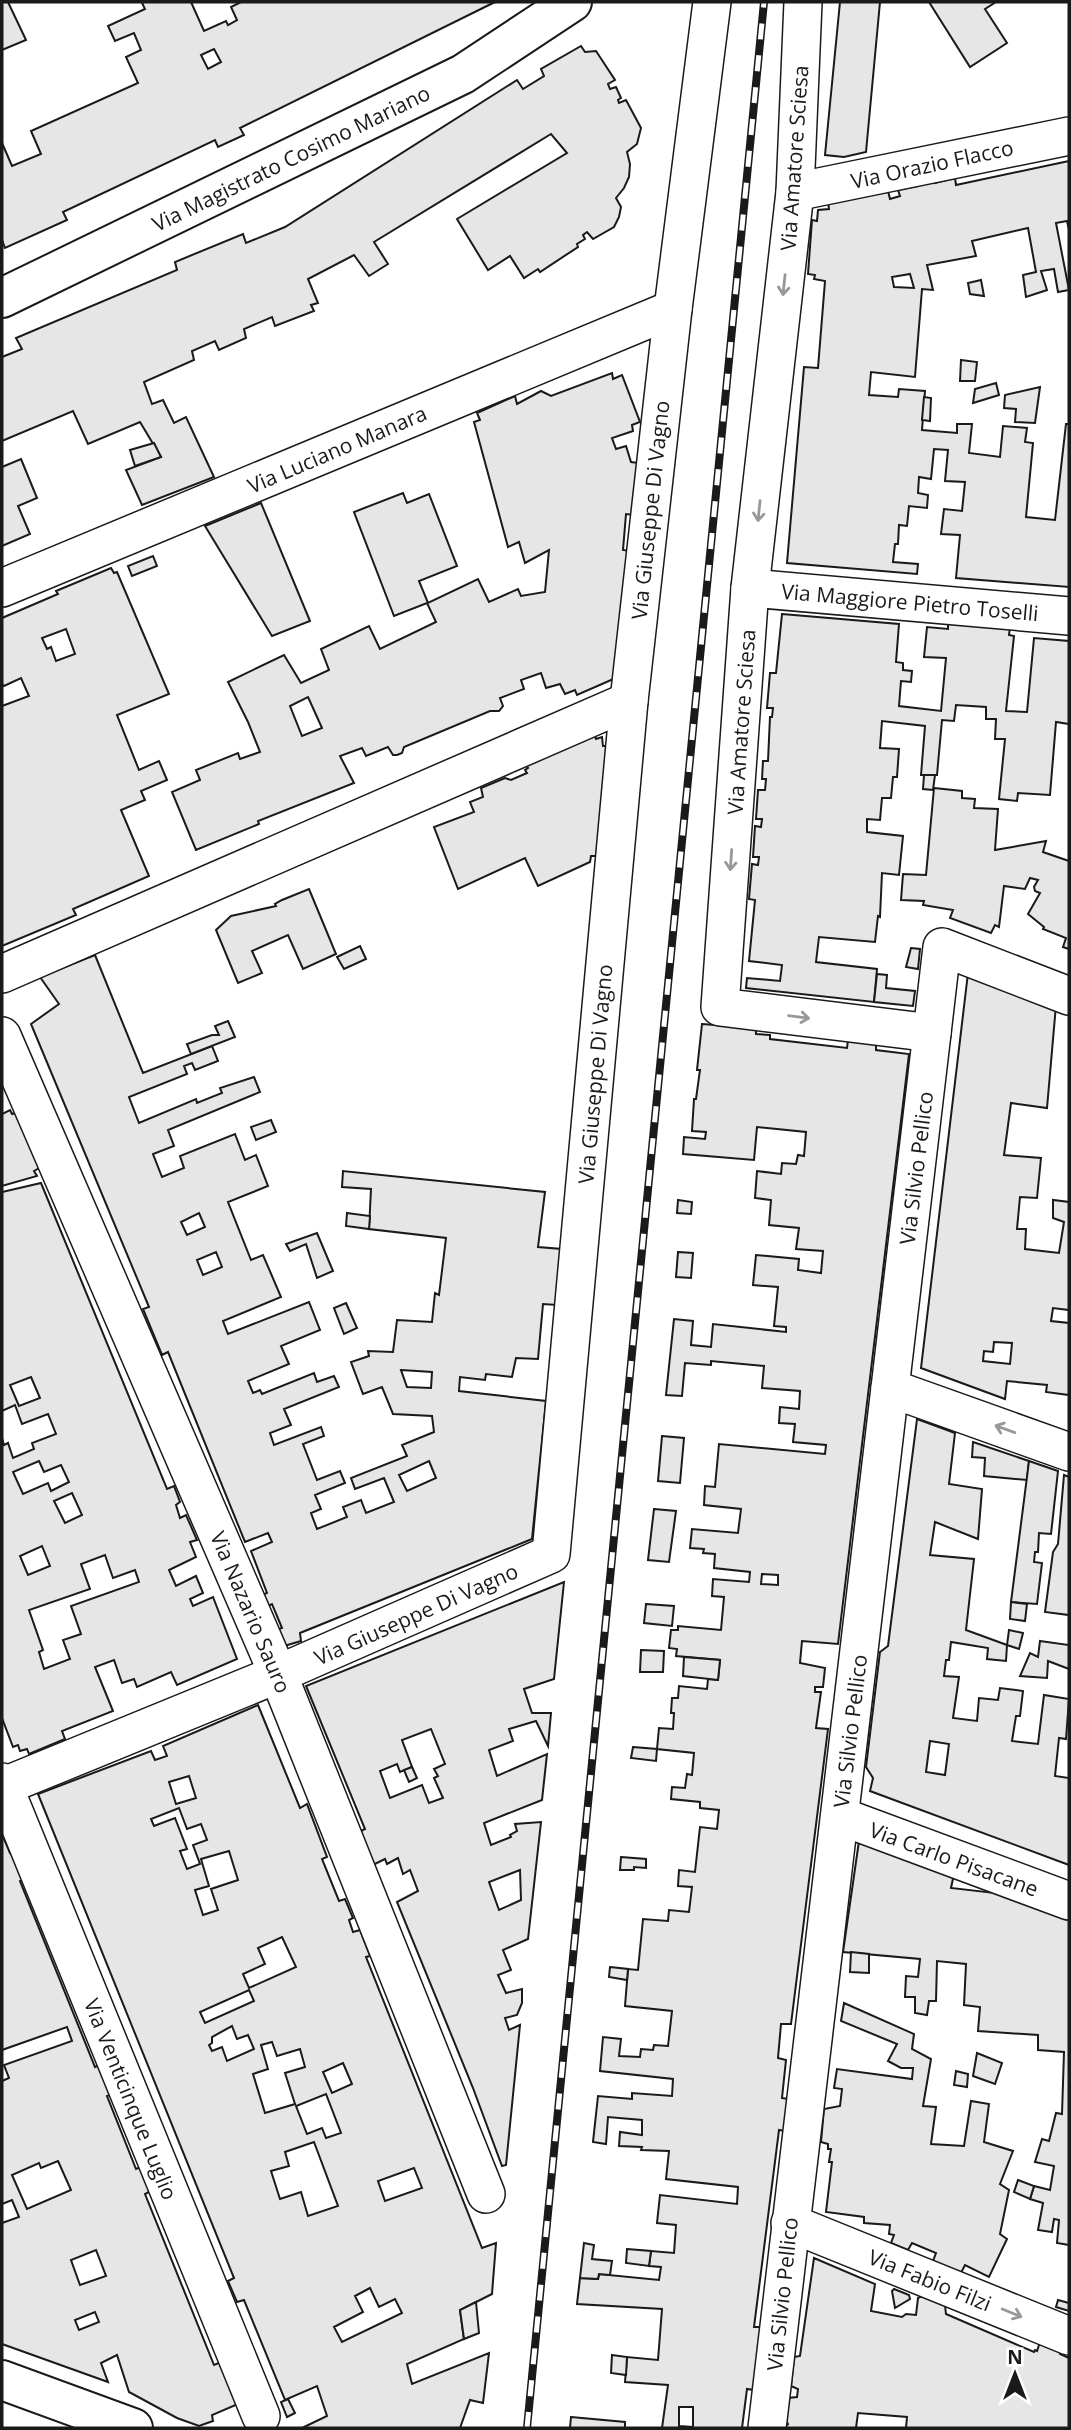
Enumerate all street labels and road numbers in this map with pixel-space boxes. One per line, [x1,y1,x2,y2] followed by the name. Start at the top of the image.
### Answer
[774,64,814,252] street label: Via Amatore Sciesa
[147,78,435,238] street label: Via Magistrato Cosimo Mariano
[848,133,1016,195] street label: Via Orazio Flacco
[243,399,431,499] street label: Via Luciano Manara
[625,399,675,621] street label: Via Giuseppe Di Vagno
[780,577,1040,627] street label: Via Maggiore Pietro Toselli
[721,628,761,816] street label: Via Amatore Sciesa
[571,963,619,1185] street label: Via Giuseppe Di Vagno
[893,1090,939,1246] street label: Via Silvio Pellico
[204,1527,298,1697] street label: Via Nazario Sauro
[310,1556,522,1672] street label: Via Giuseppe Di Vagno
[827,1653,873,1809] street label: Via Silvio Pellico
[866,1815,1042,1903] street label: Via Carlo Pisacane
[78,1994,184,2204] street label: Via Venticinque Luglio
[760,2216,804,2372] street label: Via Silvio Pellico
[864,2243,996,2317] street label: Via Fabio Filzi

